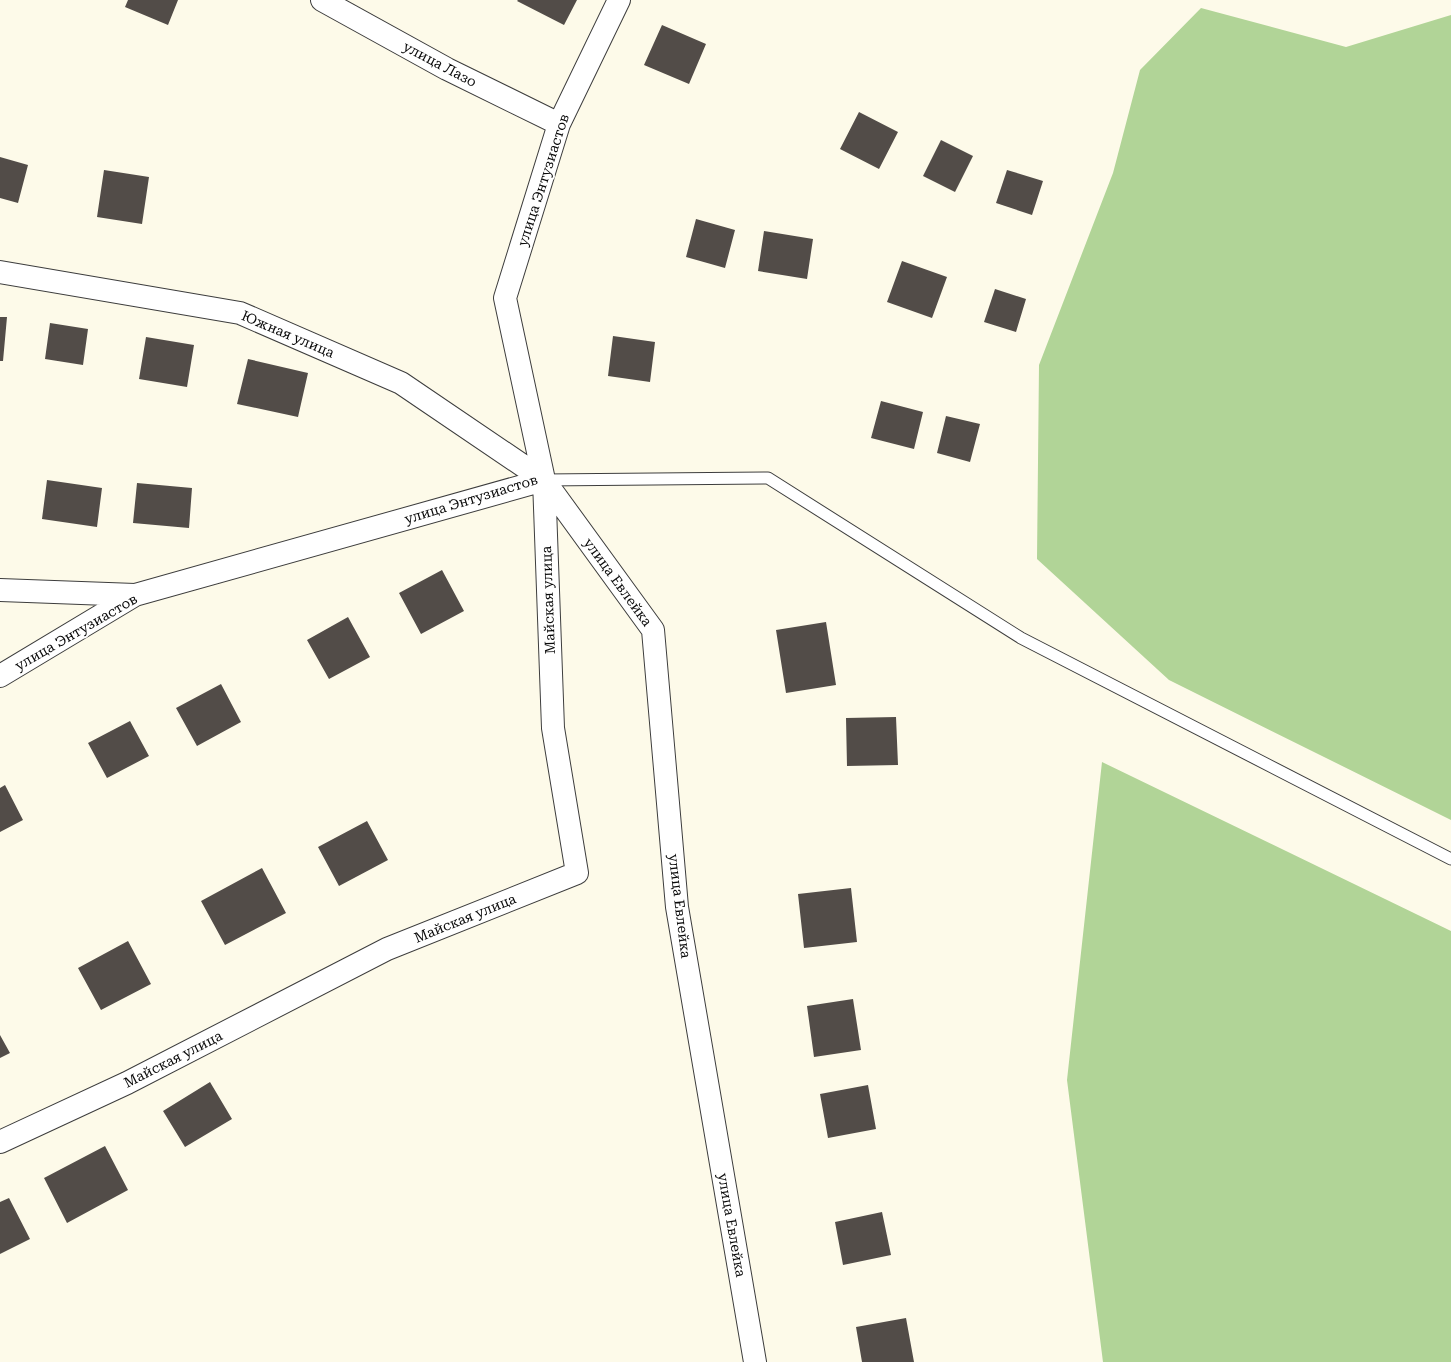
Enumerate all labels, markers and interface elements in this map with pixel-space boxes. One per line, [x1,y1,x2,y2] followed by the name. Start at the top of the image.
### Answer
[401,38,479,90] street label: улица Лазо
[514,112,572,248] street label: улица Энтузиастов
[239,307,337,361] street label: Южная улица
[403,471,539,527] street label: улица Энтузиастов
[581,535,656,630] street label: улица Евлейка
[538,545,558,654] street label: Майская улица
[12,590,140,674] street label: улица Энтузиастов
[666,853,694,960] street label: улица Евлейка
[412,890,519,946] street label: Майская улица
[121,1027,225,1091] street label: Майская улица
[715,1172,749,1279] street label: улица Евлейка

